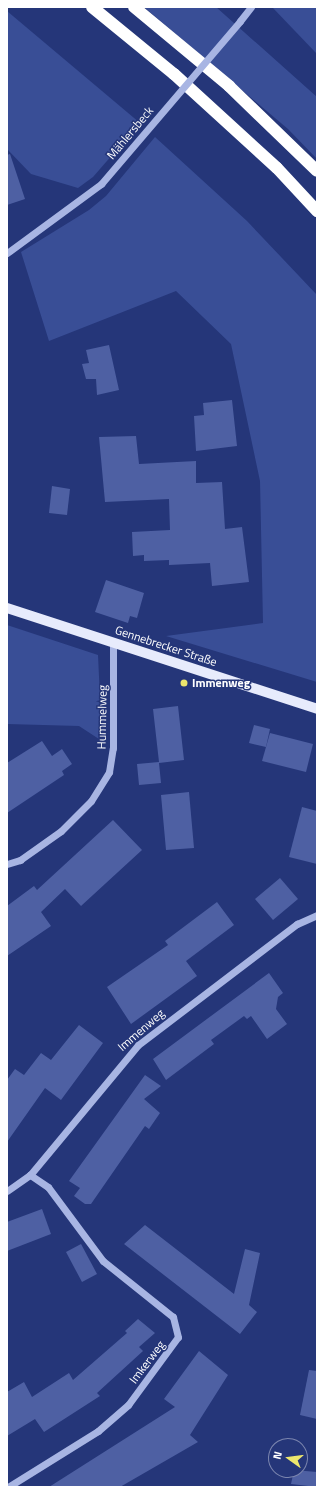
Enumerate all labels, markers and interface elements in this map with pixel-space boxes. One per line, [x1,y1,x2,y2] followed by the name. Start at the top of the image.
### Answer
[104,104,156,162] street label: Mählersbeck
[113,623,219,669] street label: Gennebrecker Straße
[192,676,250,690] place label: Immenweg
[179,678,189,688] marker: Immenweg
[94,685,110,749] street label: Hummelweg
[115,1006,167,1054] street label: Immenweg
[126,1338,168,1386] street label: Imkerweg
[268,1438,308,1478] north arrow
[269,1450,286,1461] text: N

